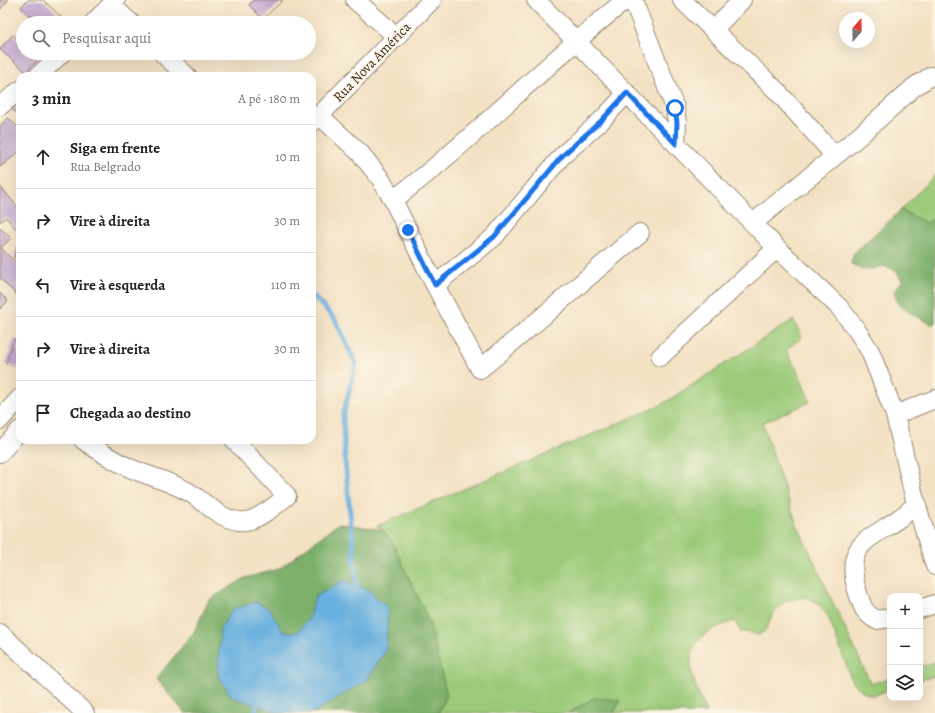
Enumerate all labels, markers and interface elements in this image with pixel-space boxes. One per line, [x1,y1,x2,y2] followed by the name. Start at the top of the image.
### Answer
[839,12,875,48] north arrow
[16,16,316,60] search box
[329,18,415,106] street label: Rua Nova América
[30,27,52,49] icon: search
[62,28,151,48] text: Pesquisar aqui
[32,87,71,110] text: 3 min
[238,90,300,107] text: A pé · 180 m
[666,99,684,117] route start
[70,138,160,158] text: Siga em frente
[32,146,54,168] icon: ahead
[275,148,300,165] text: 10 m
[70,158,141,175] text: Rua Belgrado
[32,210,54,232] icon: right
[70,211,150,231] text: Vire à direita
[274,212,300,229] text: 30 m
[399,221,417,239] route end
[32,274,54,296] icon: left
[70,275,166,295] text: Vire à esquerda
[271,276,300,293] text: 110 m
[32,338,54,360] icon: right
[70,339,150,359] text: Vire à direita
[274,340,300,357] text: 30 m
[32,402,54,424] icon: arrive
[70,403,191,423] text: Chegada ao destino
[887,593,923,701] map controls
[887,593,923,629] button: +
[887,629,923,665] button: −
[887,665,923,701] button: layers

